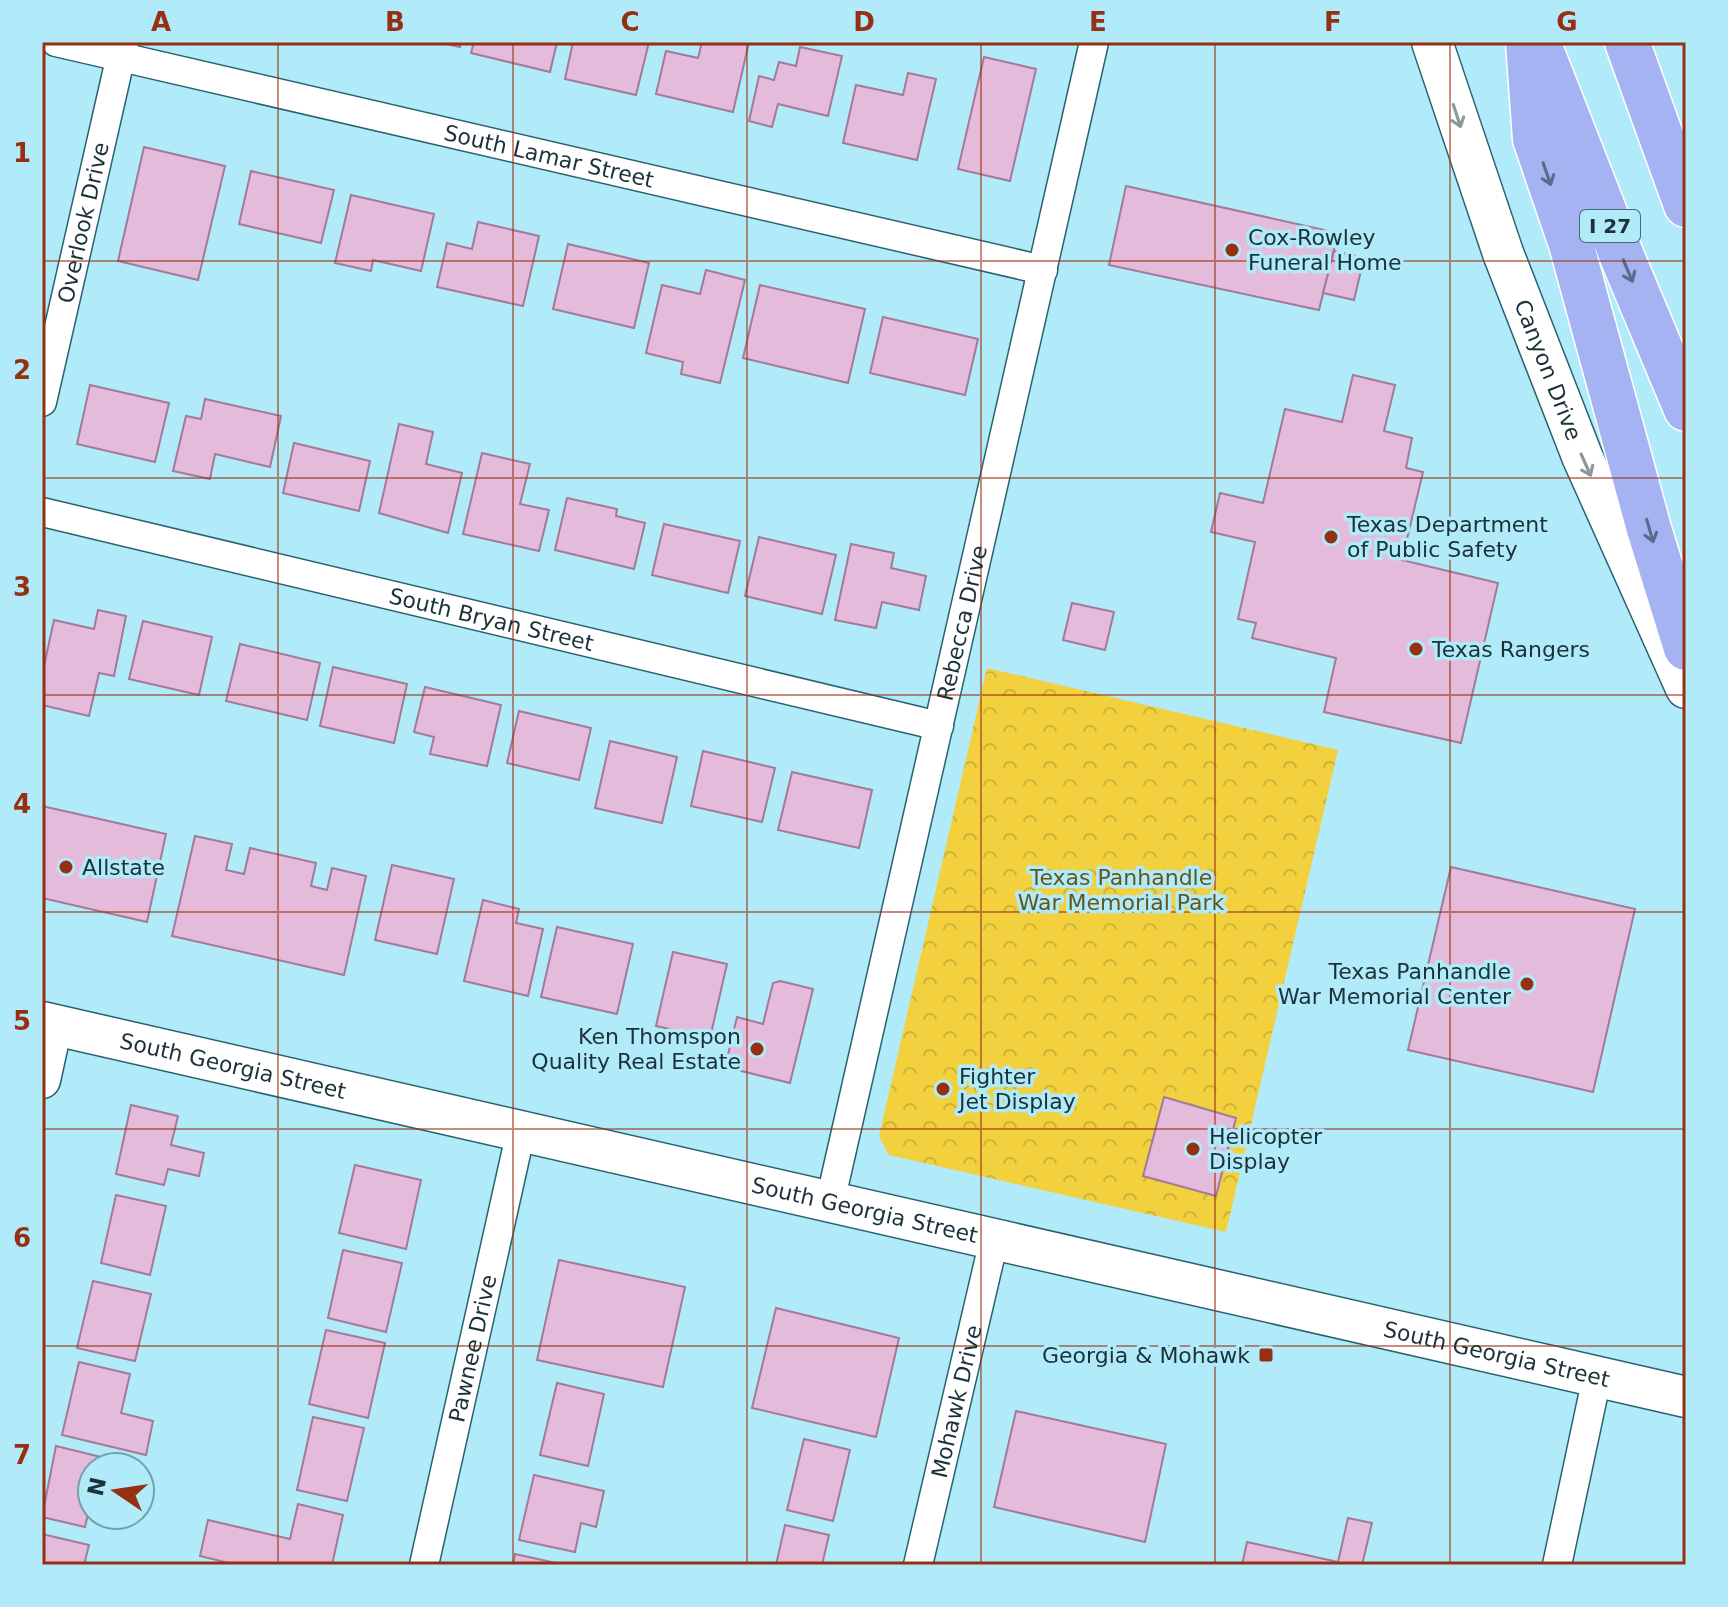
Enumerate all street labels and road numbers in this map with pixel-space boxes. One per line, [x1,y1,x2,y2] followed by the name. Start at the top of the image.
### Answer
[442,120,657,192] street label: South Lamar Street
[52,140,113,306] street label: Overlook Drive
[1580,210,1640,242] road number: I 27
[1510,296,1587,444] street label: Canyon Drive
[932,543,992,703] street label: Rebecca Drive
[387,583,597,656] street label: South Bryan Street
[118,1028,349,1104] street label: South Georgia Street
[749,1172,981,1248] street label: South Georgia Street
[444,1272,501,1425] street label: Pawnee Drive
[1381,1316,1612,1392] street label: South Georgia Street
[926,1322,986,1480] street label: Mohawk Drive

